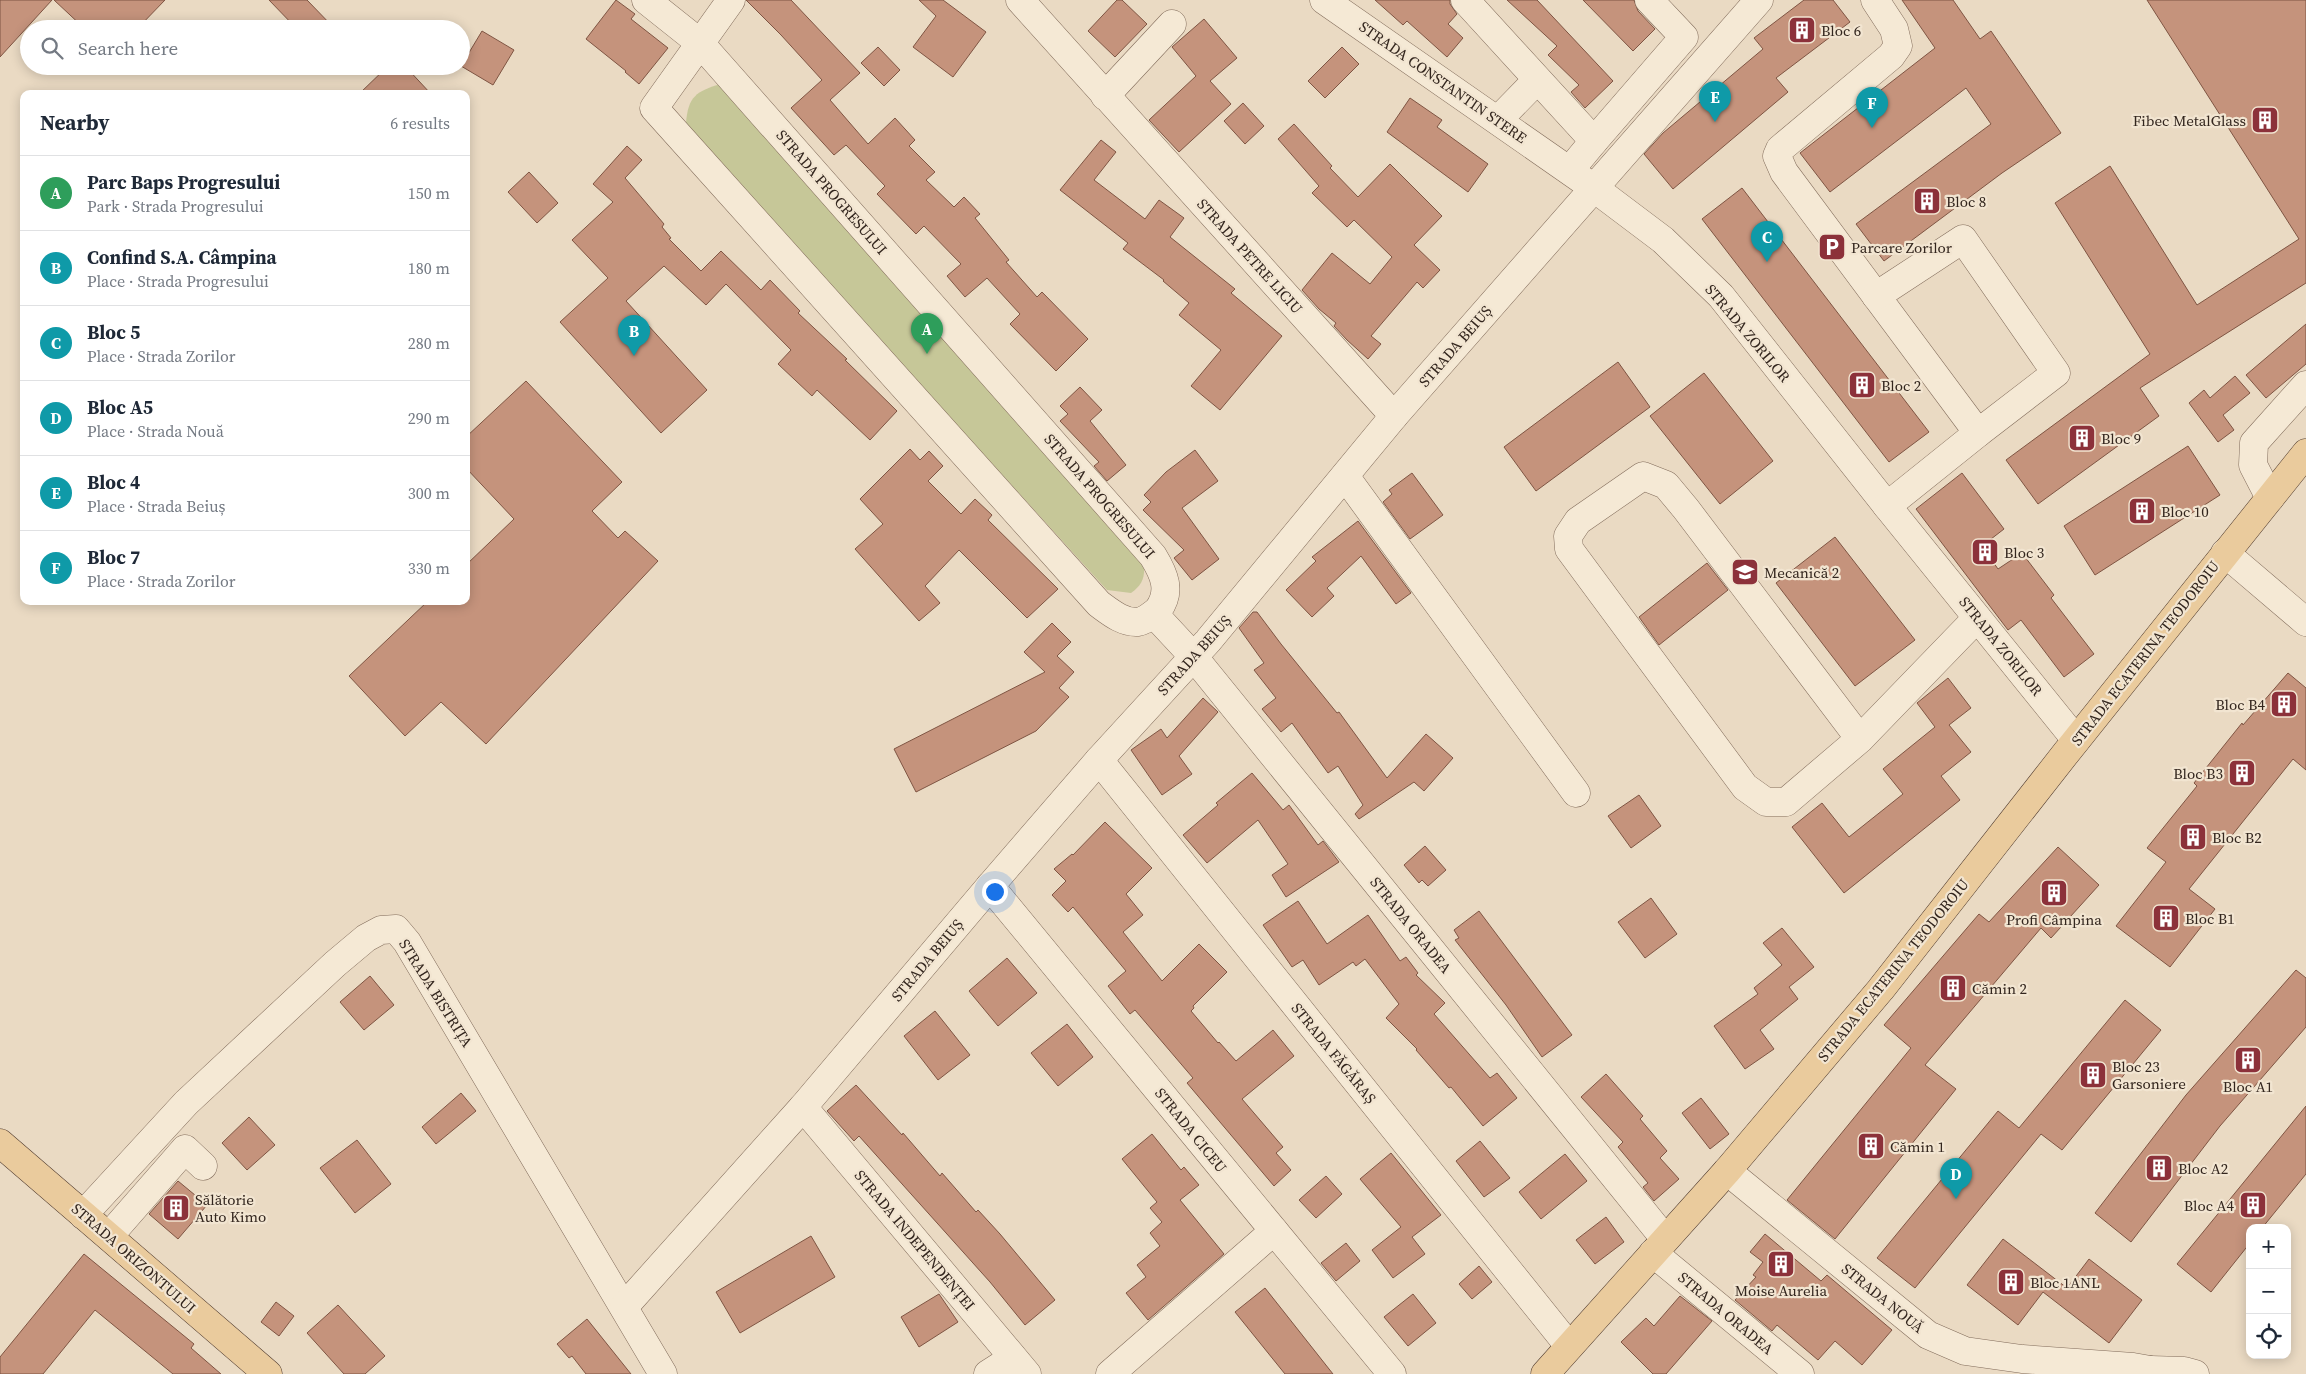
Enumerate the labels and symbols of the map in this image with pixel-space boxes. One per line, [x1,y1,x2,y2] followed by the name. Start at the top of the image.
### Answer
[1787,15,1817,45] building icon: Bloc 6
[1355,16,1531,148] street label: STRADA CONSTANTIN STERE
[1821,20,1861,41] place label: Bloc 6
[1699,81,1731,122] pin: E
[1856,87,1888,128] pin: F
[2250,105,2280,135] building icon: Fibec MetalGlass
[2133,110,2246,131] place label: Fibec MetalGlass
[772,125,892,259] street label: STRADA PROGRESULUI
[1912,186,1942,216] building icon: Bloc 8
[1946,191,1986,212] place label: Bloc 8
[1193,194,1308,318] street label: STRADA PETRE LICIU
[1751,221,1783,262] pin: C
[1817,232,1847,262] parking icon: Parcare Zorilor
[1851,237,1953,258] place label: Parcare Zorilor
[1701,280,1795,387] street label: STRADA ZORILOR
[1414,301,1496,391] street label: STRADA BEIUȘ
[911,313,943,354] pin: A
[618,315,650,356] pin: B
[1847,370,1877,400] building icon: Bloc 2
[1881,375,1921,396] place label: Bloc 2
[2067,423,2097,453] building icon: Bloc 9
[2101,428,2141,449] place label: Bloc 9
[1040,429,1160,563] street label: STRADA PROGRESULUI
[2127,496,2157,526] building icon: Bloc 10
[2161,501,2209,522] place label: Bloc 10
[1970,537,2000,567] building icon: Bloc 3
[2004,542,2044,563] place label: Bloc 3
[2066,556,2224,750] street label: STRADA ECATERINA TEODOROIU
[1730,557,1760,587] school or university icon: Mecanică 2
[1764,562,1839,583] place label: Mecanică 2
[1954,592,2048,700] street label: STRADA ZORILOR
[1152,610,1236,700] street label: STRADA BEIUȘ
[2269,689,2299,719] building icon: Bloc B4
[2215,694,2265,715] place label: Bloc B4
[2227,758,2257,788] building icon: Bloc B3
[2173,763,2223,784] place label: Bloc B3
[2178,822,2208,852] building icon: Bloc B2
[2212,827,2262,848] place label: Bloc B2
[1365,872,1457,978] street label: STRADA ORADEA
[1813,874,1973,1066] street label: STRADA ECATERINA TEODOROIU
[2039,878,2069,908] building icon: Profi Câmpina
[982,879,1008,905] your location
[2151,903,2181,933] building icon: Bloc B1
[2185,908,2235,929] place label: Bloc B1
[2006,909,2102,930] place label: Profi Câmpina
[886,914,968,1006] street label: STRADA BEIUȘ
[394,935,478,1051] street label: STRADA BISTRIȚA
[1938,973,1968,1003] building icon: Cămin 2
[1972,978,2027,999] place label: Cămin 2
[1287,998,1381,1108] street label: STRADA FĂGĂRAȘ
[2233,1045,2263,1075] building icon: Bloc A1
[2112,1056,2186,1094] place label: Bloc 23 Garsoniere
[2078,1060,2108,1090] building icon: Bloc 23 Garsoniere
[2223,1076,2273,1097] place label: Bloc A1
[1150,1083,1232,1177] street label: STRADA CICEU
[1856,1131,1886,1161] building icon: Cămin 1
[1890,1136,1945,1157] place label: Cămin 1
[2144,1153,2174,1183] building icon: Bloc A2
[1940,1158,1972,1199] pin: D
[2178,1158,2228,1179] place label: Bloc A2
[850,1165,980,1315] street label: STRADA INDEPENDENȚEI
[195,1189,266,1227] place label: Sălătorie Auto Kimo
[2238,1190,2268,1220] building icon: Bloc A4
[161,1193,191,1223] building icon: Sălătorie Auto Kimo
[2184,1195,2234,1216] place label: Bloc A4
[67,1198,201,1318] street label: STRADA ORIZONTULUI
[1766,1249,1796,1279] building icon: Moise Aurelia
[1837,1258,1929,1338] street label: STRADA NOUĂ
[1674,1267,1778,1359] street label: STRADA ORADEA
[1996,1267,2026,1297] building icon: Bloc 1ANL
[2030,1272,2100,1293] place label: Bloc 1ANL
[1735,1280,1827,1301] place label: Moise Aurelia

